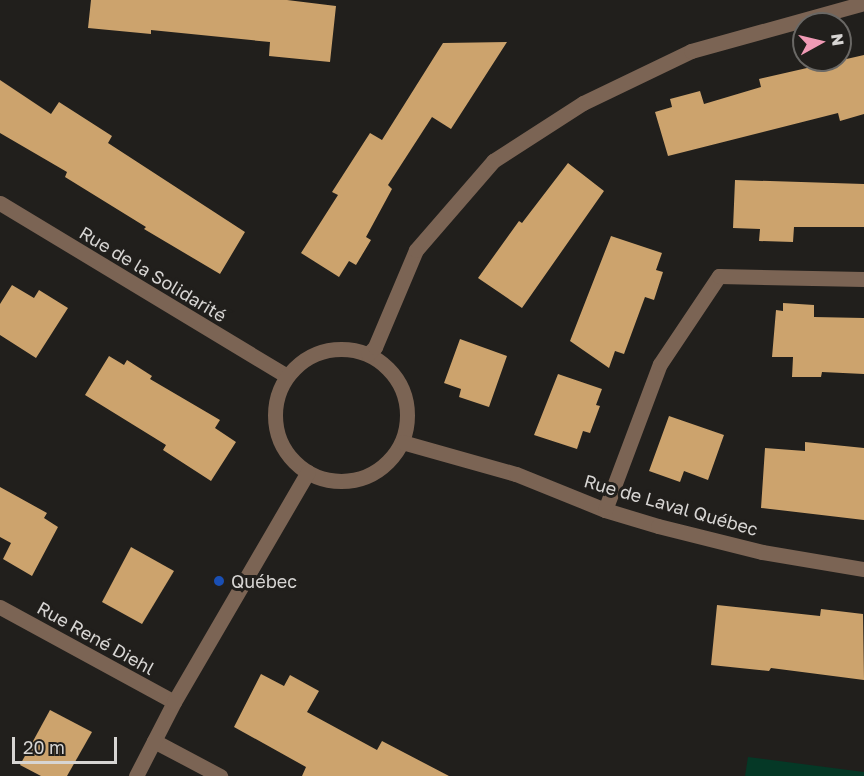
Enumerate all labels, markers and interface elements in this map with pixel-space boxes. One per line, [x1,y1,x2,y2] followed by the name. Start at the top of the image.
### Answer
[792,12,852,72] north arrow
[827,32,849,47] text: N
[76,222,230,326] street label: Rue de la Solidarité
[582,470,760,540] street label: Rue de Laval Québec
[231,570,297,592] place label: Québec
[212,574,226,588] marker: Québec
[34,597,158,679] street label: Rue René Diehl
[15,725,120,763] scale bar
[23,736,65,758] text: 20 m

